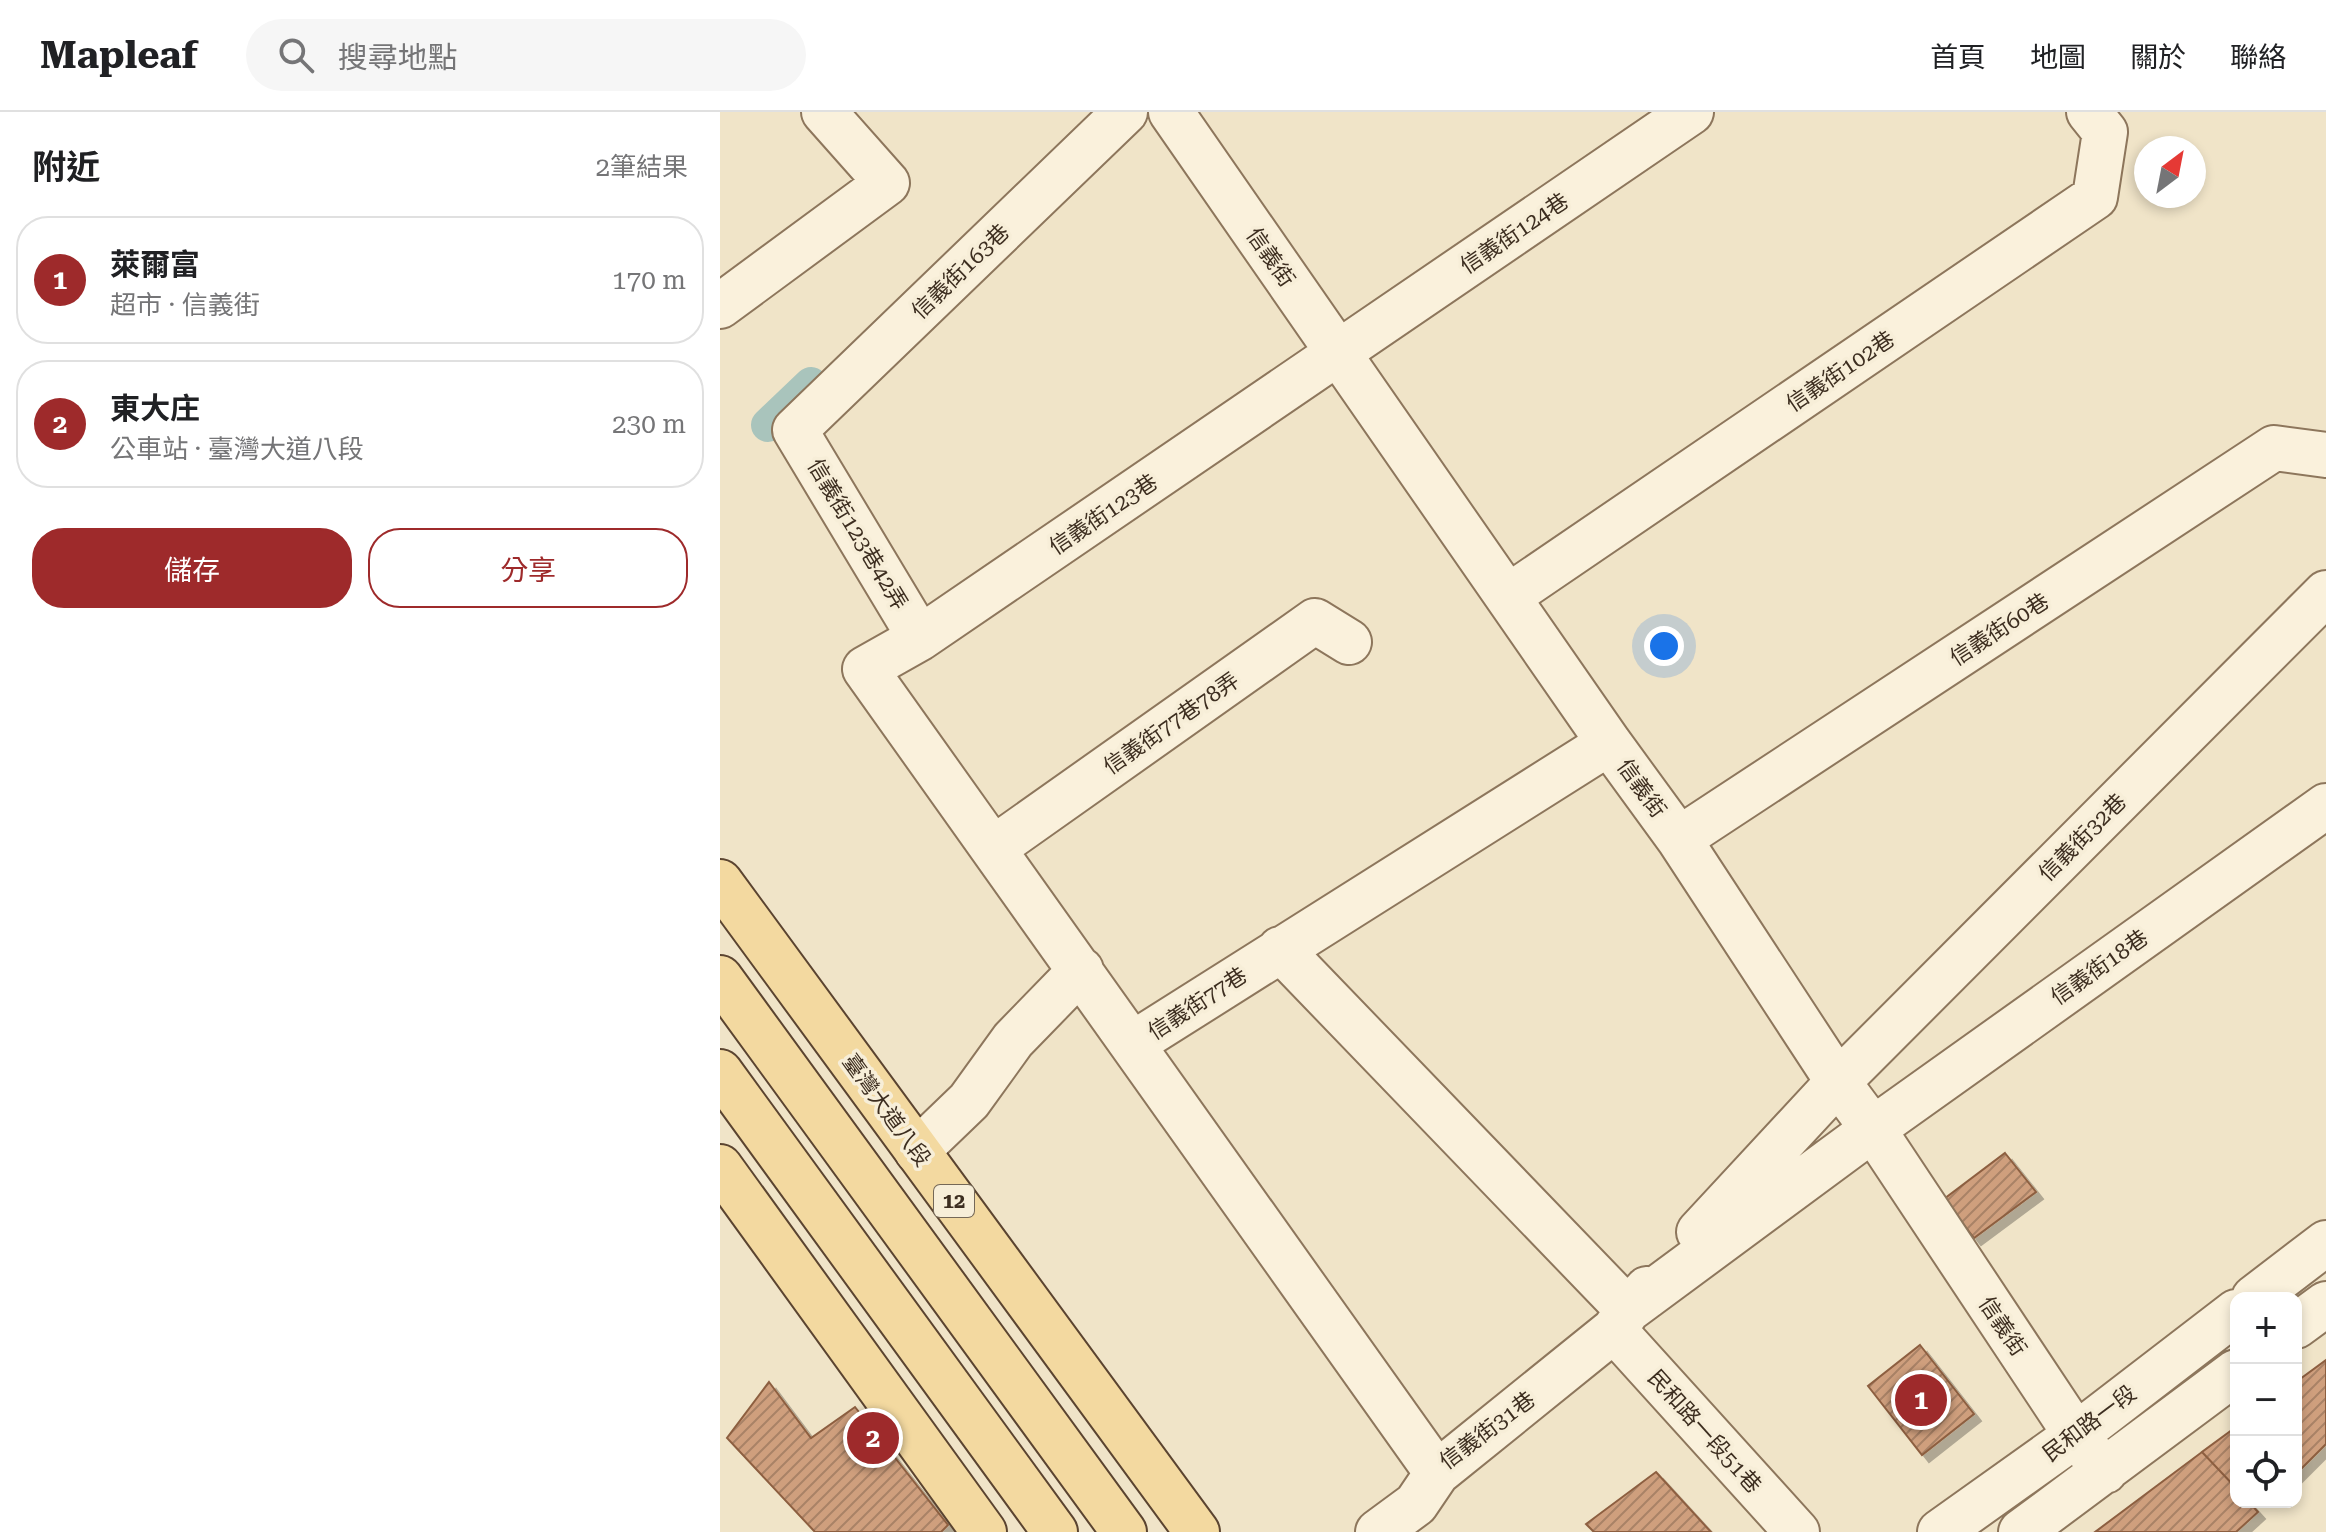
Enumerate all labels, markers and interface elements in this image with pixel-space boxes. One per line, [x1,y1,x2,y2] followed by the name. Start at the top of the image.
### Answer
[246,19,806,91] search box
[40,33,198,77] text: Mapleaf
[274,33,318,77] icon: search
[338,40,458,75] text: 搜尋地點
[1930,41,1986,74] text: 首頁
[2030,41,2086,74] text: 地圖
[2130,41,2186,74] text: 關於
[2230,41,2286,74] text: 聯絡
[2134,136,2206,208] north arrow
[32,147,100,187] text: 附近
[595,152,688,182] text: 2筆結果
[1455,188,1573,279] street label: 信義街124巷
[907,219,1014,324] street label: 信義街163巷
[1241,223,1300,291] street label: 信義街
[110,247,200,282] text: 萊爾富
[53,265,67,295] text: 1
[612,265,686,295] text: 170 m
[110,290,260,320] text: 超市 · 信義街
[1781,326,1899,417] street label: 信義街102巷
[110,391,200,426] text: 東大庄
[53,409,67,439] text: 2
[612,409,686,439] text: 230 m
[110,434,364,464] text: 公車站 · 臺灣大道八段
[803,454,912,614] street label: 信義街123巷42弄
[1044,469,1162,560] street label: 信義街123巷
[32,528,352,608] button: 儲存
[368,528,688,608] button: 分享
[1945,588,2053,671] street label: 信義街60巷
[1644,626,1684,666] your location
[1099,667,1244,779] street label: 信義街77巷78弄
[1612,754,1671,822] street label: 信義街
[2034,789,2131,886] street label: 信義街32巷
[2046,925,2153,1010] street label: 信義街18巷
[1143,962,1251,1045] street label: 信義街77巷
[838,1050,936,1171] street label: 臺灣大道八段
[934,1185,974,1217] road number: 12
[1974,1292,2031,1361] street label: 信義街
[2230,1292,2302,1508] map controls
[2230,1292,2302,1364] button: +
[2230,1364,2302,1436] button: −
[1643,1365,1766,1498] street label: 民和路一段51巷
[1895,1370,1947,1430] pin: 1
[2038,1380,2141,1466] street label: 民和路一段
[1435,1387,1540,1474] street label: 信義街31巷
[847,1408,899,1468] pin: 2
[2230,1436,2302,1508] button: locate

